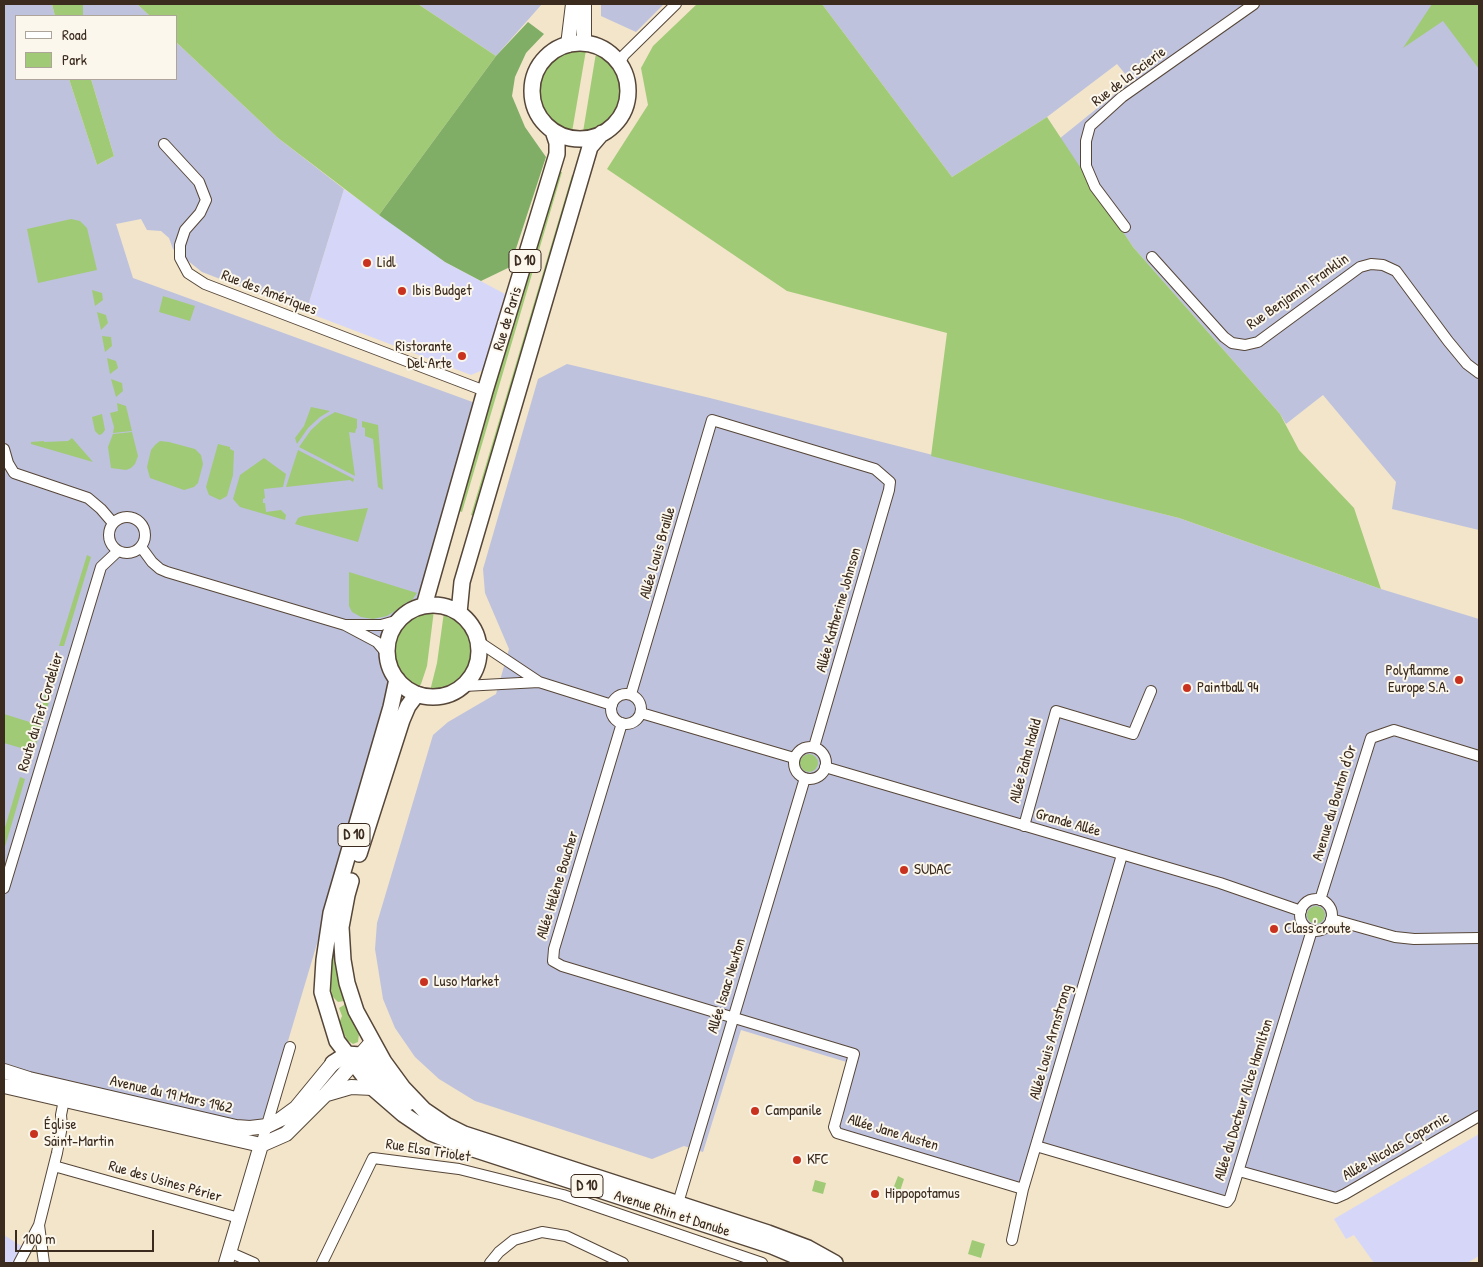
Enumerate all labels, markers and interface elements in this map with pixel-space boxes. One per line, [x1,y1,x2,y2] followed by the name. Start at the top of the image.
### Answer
[15,15,178,80] legend
[62,24,87,45] text: Road
[1088,43,1170,111] street label: Rue de la Scierie
[62,49,87,70] text: Park
[509,250,541,272] road number: D 10
[1244,250,1352,334] street label: Rue Benjamin Franklin
[377,254,396,272] place label: Lidl
[361,257,373,269] marker: Lidl
[219,267,319,319] street label: Rue des Amériques
[412,282,472,300] place label: Ibis Budget
[396,285,408,297] marker: Ibis Budget
[490,285,526,353] street label: Rue de Paris
[395,338,452,373] place label: Ristorante Del Arte
[456,350,468,362] marker: Ristorante Del Arte
[636,505,680,601] street label: Allée Louis Braille
[813,546,865,674] street label: Allée Katherine Johnson
[14,650,68,774] street label: Route du Fief Cordelier
[1385,662,1449,697] place label: Polyflamme Europe S.A.
[1453,674,1465,686] marker: Polyflamme Europe S.A.
[1197,679,1258,697] place label: Paintball 94
[1181,682,1193,694] marker: Paintball 94
[1006,717,1046,805] street label: Allée Zaha Hadid
[1309,743,1361,863] street label: Avenue du Bouton d'Or
[1033,805,1103,841] street label: Grande Allée
[338,824,370,846] road number: D 10
[533,829,583,941] street label: Allée Hélène Boucher
[914,861,952,879] place label: SUDAC
[898,864,910,876] marker: SUDAC
[1284,920,1351,938] place label: Class'croute
[1268,923,1280,935] marker: Class'croute
[704,936,750,1036] street label: Allée Isaac Newton
[434,973,499,991] place label: Luso Market
[418,976,430,988] marker: Luso Market
[1026,982,1076,1102] street label: Allée Louis Armstrong
[1211,1017,1277,1183] street label: Allée du Docteur Alice Hamilton
[108,1072,234,1118] street label: Avenue du 19 Mars 1962
[765,1102,822,1120] place label: Campanile
[749,1105,761,1117] marker: Campanile
[1340,1109,1452,1185] street label: Allée Nicolas Copernic
[846,1111,940,1155] street label: Allée Jane Austen
[44,1116,114,1151] place label: Église Saint-Martin
[28,1128,40,1140] marker: Église Saint-Martin
[384,1135,472,1167] street label: Rue Elsa Triolet
[807,1151,829,1169] place label: KFC
[791,1154,803,1166] marker: KFC
[106,1157,224,1207] street label: Rue des Usines Périer
[571,1174,603,1198] road number: D 10
[885,1185,960,1203] place label: Hippopotamus
[612,1187,732,1241] street label: Avenue Rhin et Danube
[869,1188,881,1200] marker: Hippopotamus
[18,1220,156,1252] scale bar
[23,1228,56,1249] text: 100 m

